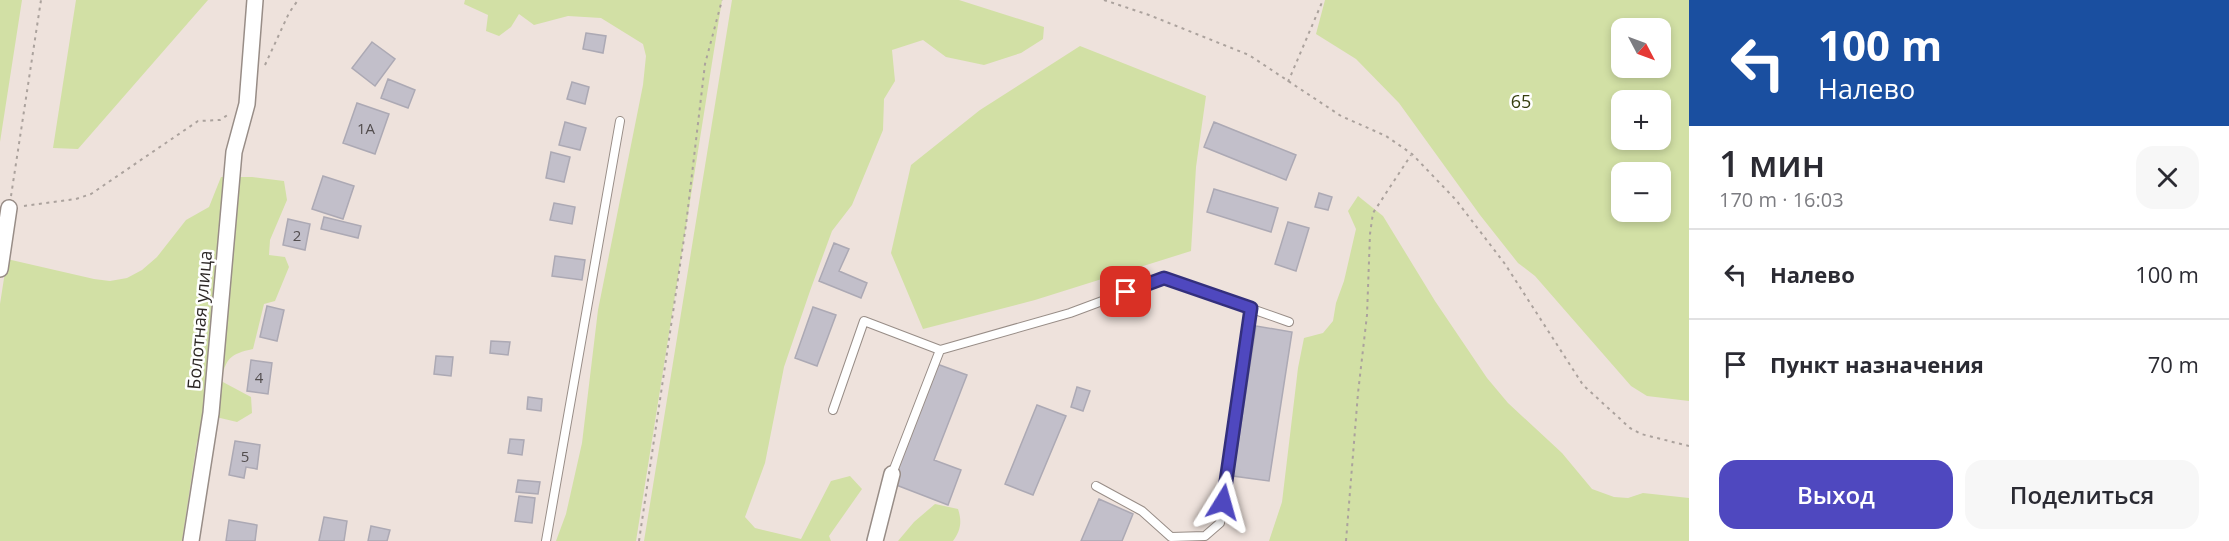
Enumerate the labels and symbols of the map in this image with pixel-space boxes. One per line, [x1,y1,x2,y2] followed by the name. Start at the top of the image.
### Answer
[1611,18,1671,78] north arrow
[1511,89,1531,113] park label: 65
[357,118,376,138] house number: 1А
[293,225,301,245] house number: 2
[181,249,217,391] street label: Болотная улица
[1100,266,1151,317] pin
[255,367,264,387] house number: 4
[241,446,249,466] house number: 5
[1191,470,1255,534] position arrow

